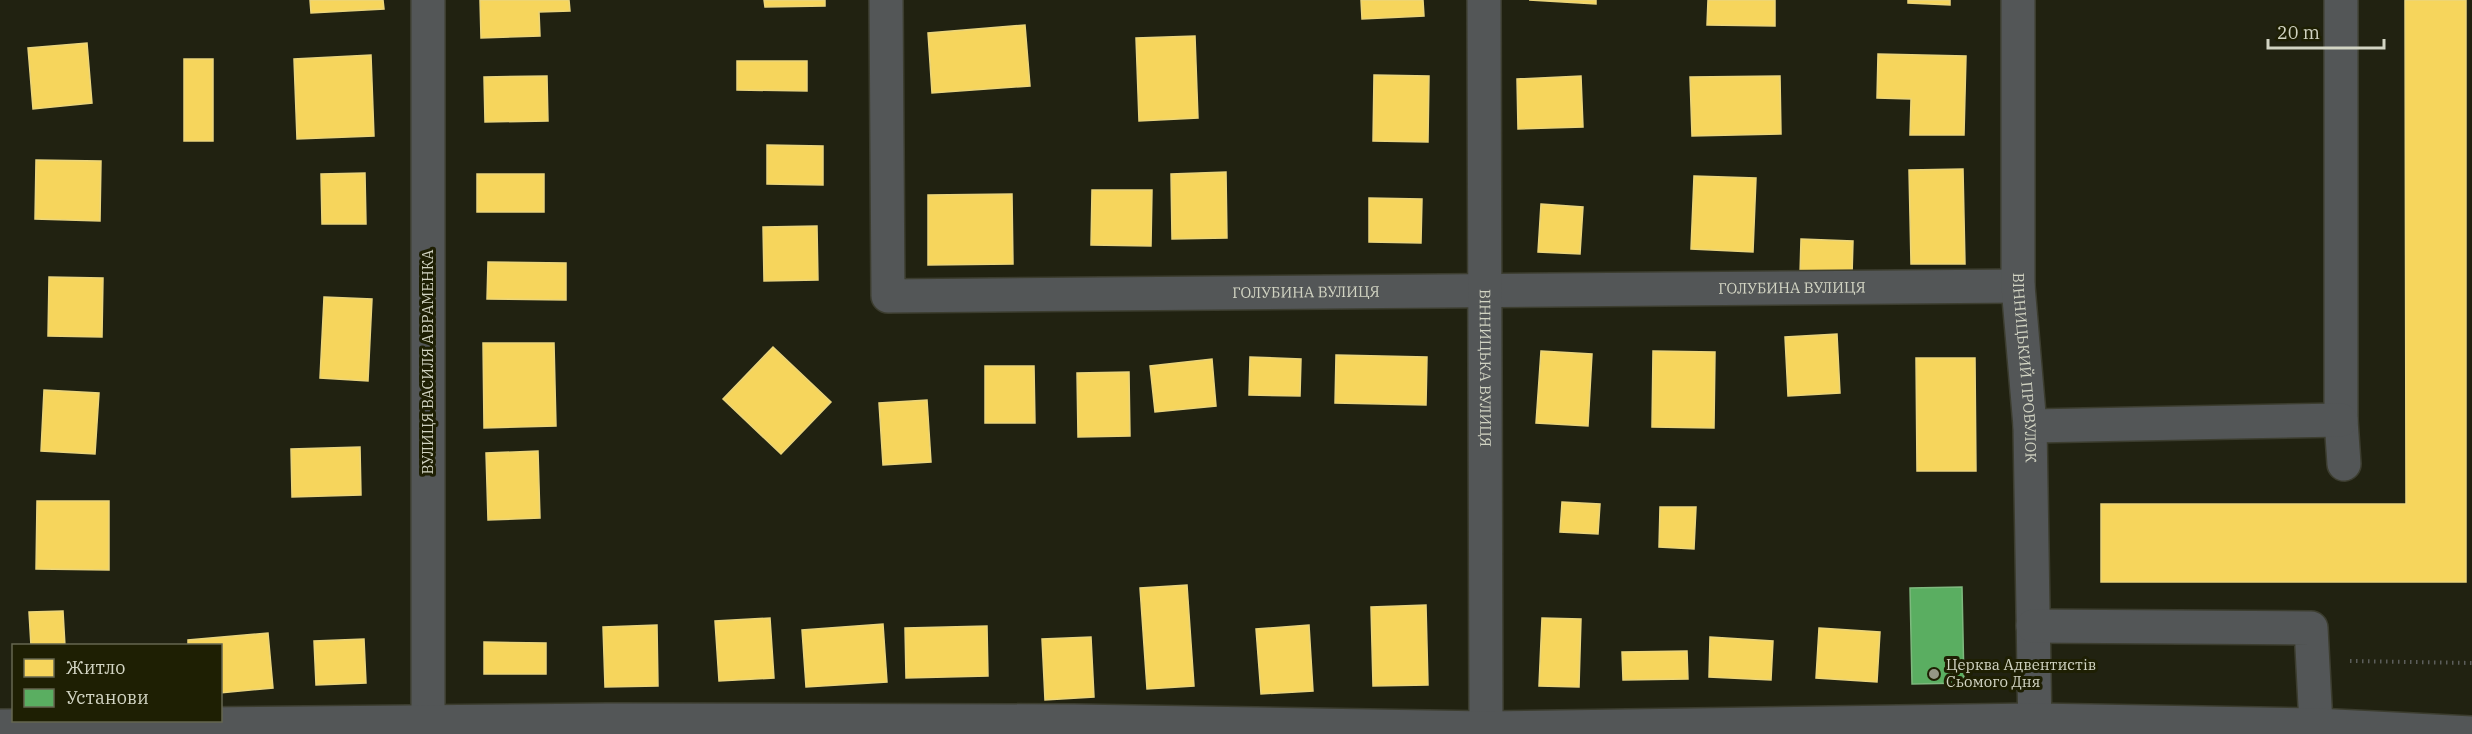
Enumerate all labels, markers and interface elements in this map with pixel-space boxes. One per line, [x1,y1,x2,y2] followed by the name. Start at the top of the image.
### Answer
[2268,12,2384,50] scale bar
[2277,21,2320,44] text: 20 m
[418,249,437,474] street label: ВУЛИЦЯ ВАСИЛЯ АВРАМЕНКА
[2009,273,2041,464] street label: ВІННИЦЬКИЙ ПРОВУЛОК
[1718,277,1866,298] street label: ГОЛУБИНА ВУЛИЦЯ
[1232,282,1380,302] street label: ГОЛУБИНА ВУЛИЦЯ
[1476,289,1495,447] street label: ВІННИЦЬКА ВУЛИЦЯ
[12,644,222,722] legend
[1946,655,2096,691] place label: Церква Адвентистів Сьомого Дня
[66,656,125,679] text: Житло
[1927,667,1941,681] marker: Церква Адвентистів Сьомого Дня
[66,686,149,709] text: Установи

